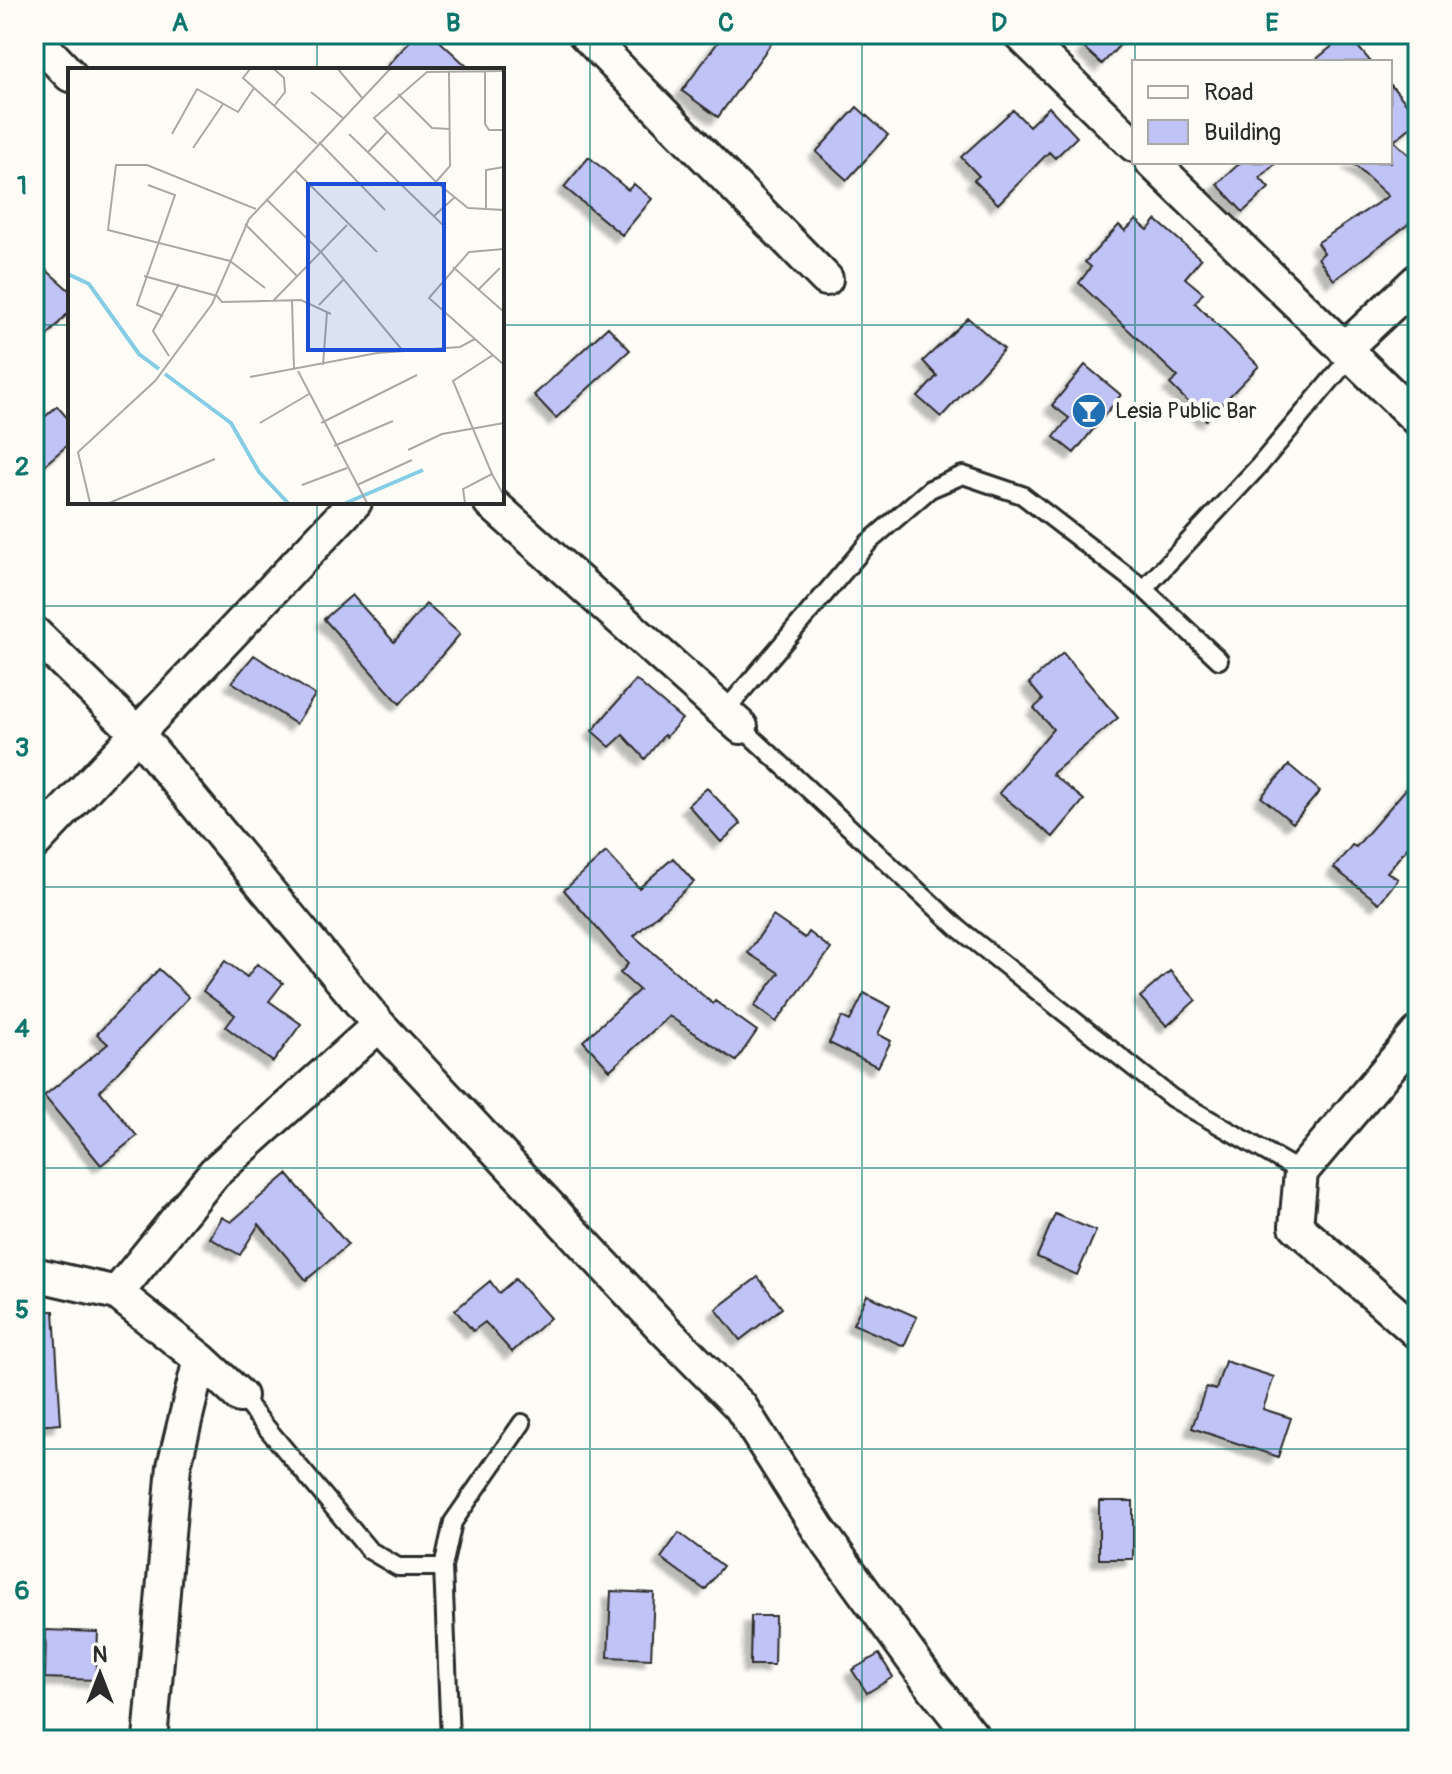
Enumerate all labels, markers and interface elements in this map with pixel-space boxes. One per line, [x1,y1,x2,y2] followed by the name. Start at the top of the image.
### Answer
[172,7,189,39] text: A
[446,7,460,39] text: B
[718,7,734,39] text: C
[991,7,1007,39] text: D
[1265,7,1279,39] text: E
[1132,60,1392,164] legend
[68,68,504,504] inset map
[1204,78,1254,107] text: Road
[1204,118,1281,147] text: Building
[17,170,27,202] text: 1
[1070,392,1108,430] bar icon: Lesia Public Bar
[1115,397,1257,425] place label: Lesia Public Bar
[15,451,29,483] text: 2
[15,732,29,764] text: 3
[14,1013,30,1045] text: 4
[15,1294,29,1326] text: 5
[14,1575,30,1607] text: 6
[60,1634,140,1714] north arrow
[93,1641,108,1669] text: N

